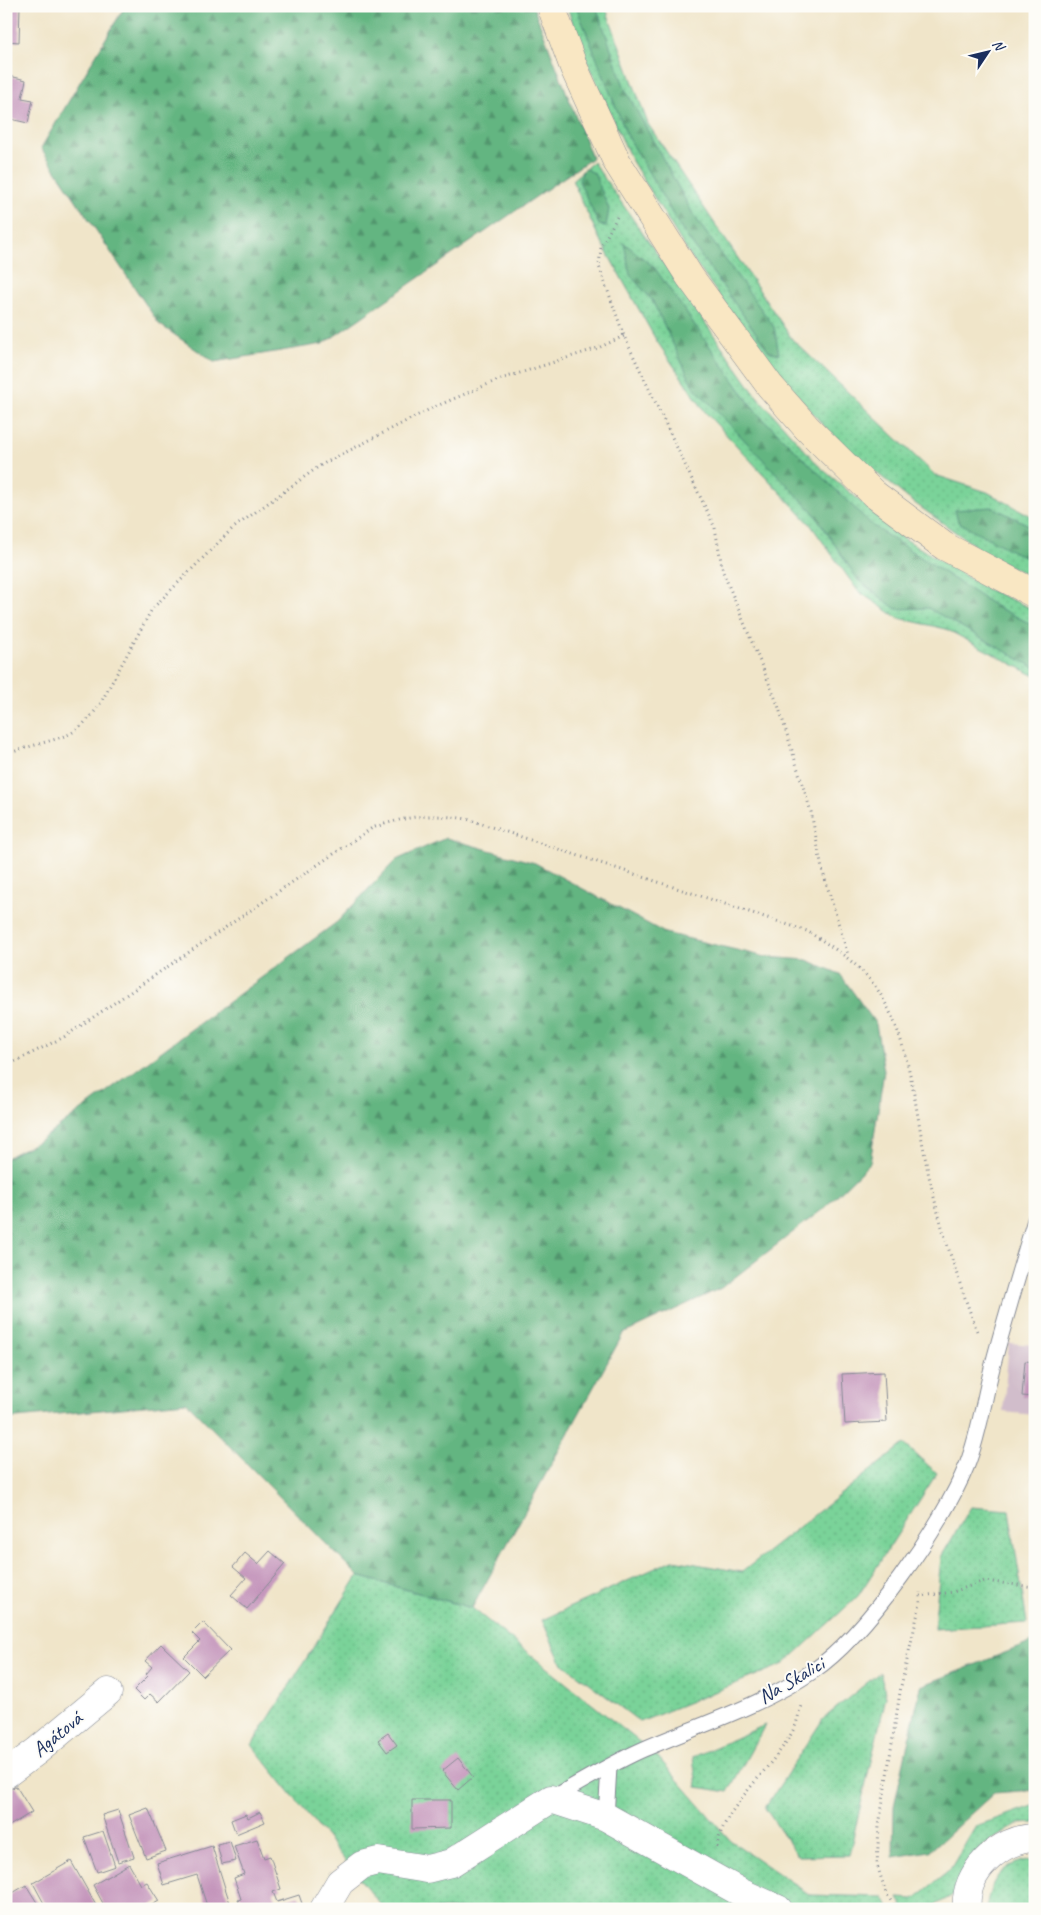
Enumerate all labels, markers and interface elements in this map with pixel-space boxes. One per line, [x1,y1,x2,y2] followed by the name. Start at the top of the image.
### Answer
[964,28,1014,78] north arrow
[989,36,1009,55] text: N
[753,1649,831,1709] street label: Na Skalici
[27,1704,89,1762] street label: Agátová

